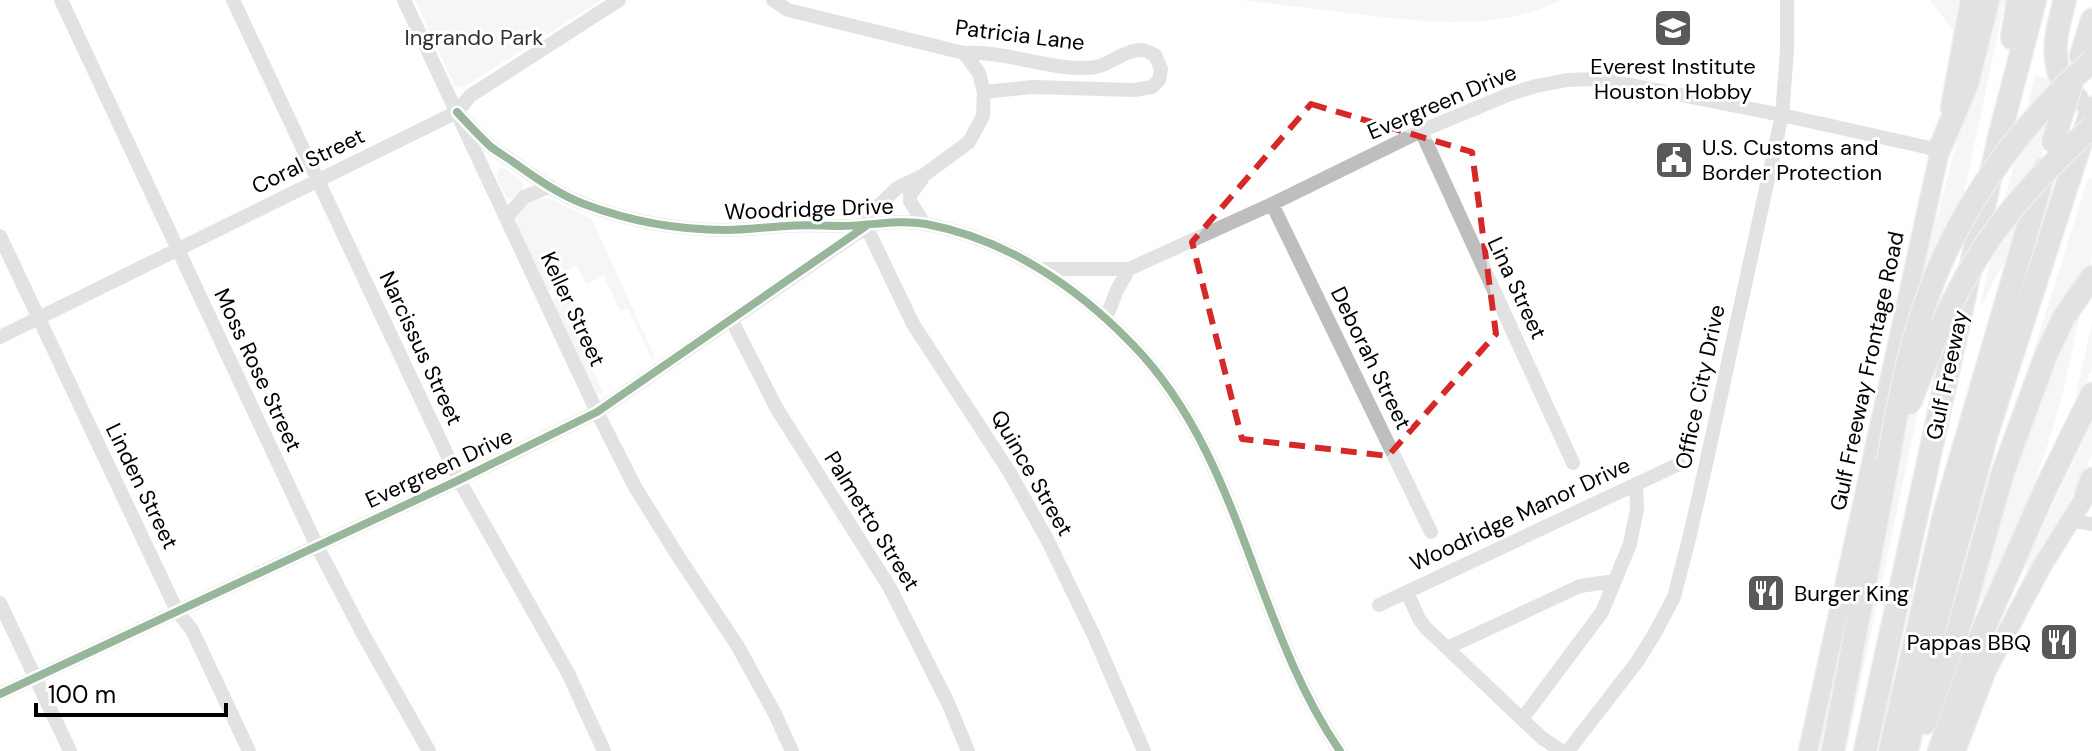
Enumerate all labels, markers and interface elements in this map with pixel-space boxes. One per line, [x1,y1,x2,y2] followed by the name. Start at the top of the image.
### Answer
[1652,7,1694,49] school or university icon: Everest Institute Houston Hobby
[954,13,1086,57] street label: Patricia Lane
[405,23,543,52] park label: Ingrando Park
[1590,52,1756,106] place label: Everest Institute Houston Hobby
[1363,58,1521,146] street label: Evergreen Drive
[247,121,369,201] street label: Coral Street
[1702,133,1882,187] place label: U.S. Customs and Border Protection
[1653,139,1695,181] public building icon: U.S. Customs and Border Protection
[724,192,894,226] street label: Woodridge Drive
[1823,229,1911,513] street label: Gulf Freeway Frontage Road
[1481,232,1553,344] street label: Lina Street
[534,247,612,371] street label: Keller Street
[373,266,469,430] street label: Narcissus Street
[1324,282,1418,434] street label: Deborah Street
[208,284,308,456] street label: Moss Rose Street
[1668,302,1732,472] street label: Office City Drive
[1919,308,1975,442] street label: Gulf Freeway
[984,405,1080,541] street label: Quince Street
[99,418,185,554] street label: Linden Street
[361,421,517,515] street label: Evergreen Drive
[818,446,926,596] street label: Palmetto Street
[1405,450,1635,578] street label: Woodridge Manor Drive
[1745,572,1787,614] restaurant icon: Burger King
[1794,579,1909,608] place label: Burger King
[2038,621,2080,663] restaurant icon: Pappas BBQ
[1907,628,2031,657] place label: Pappas BBQ
[36,667,226,717] scale bar
[48,679,116,710] text: 100 m

